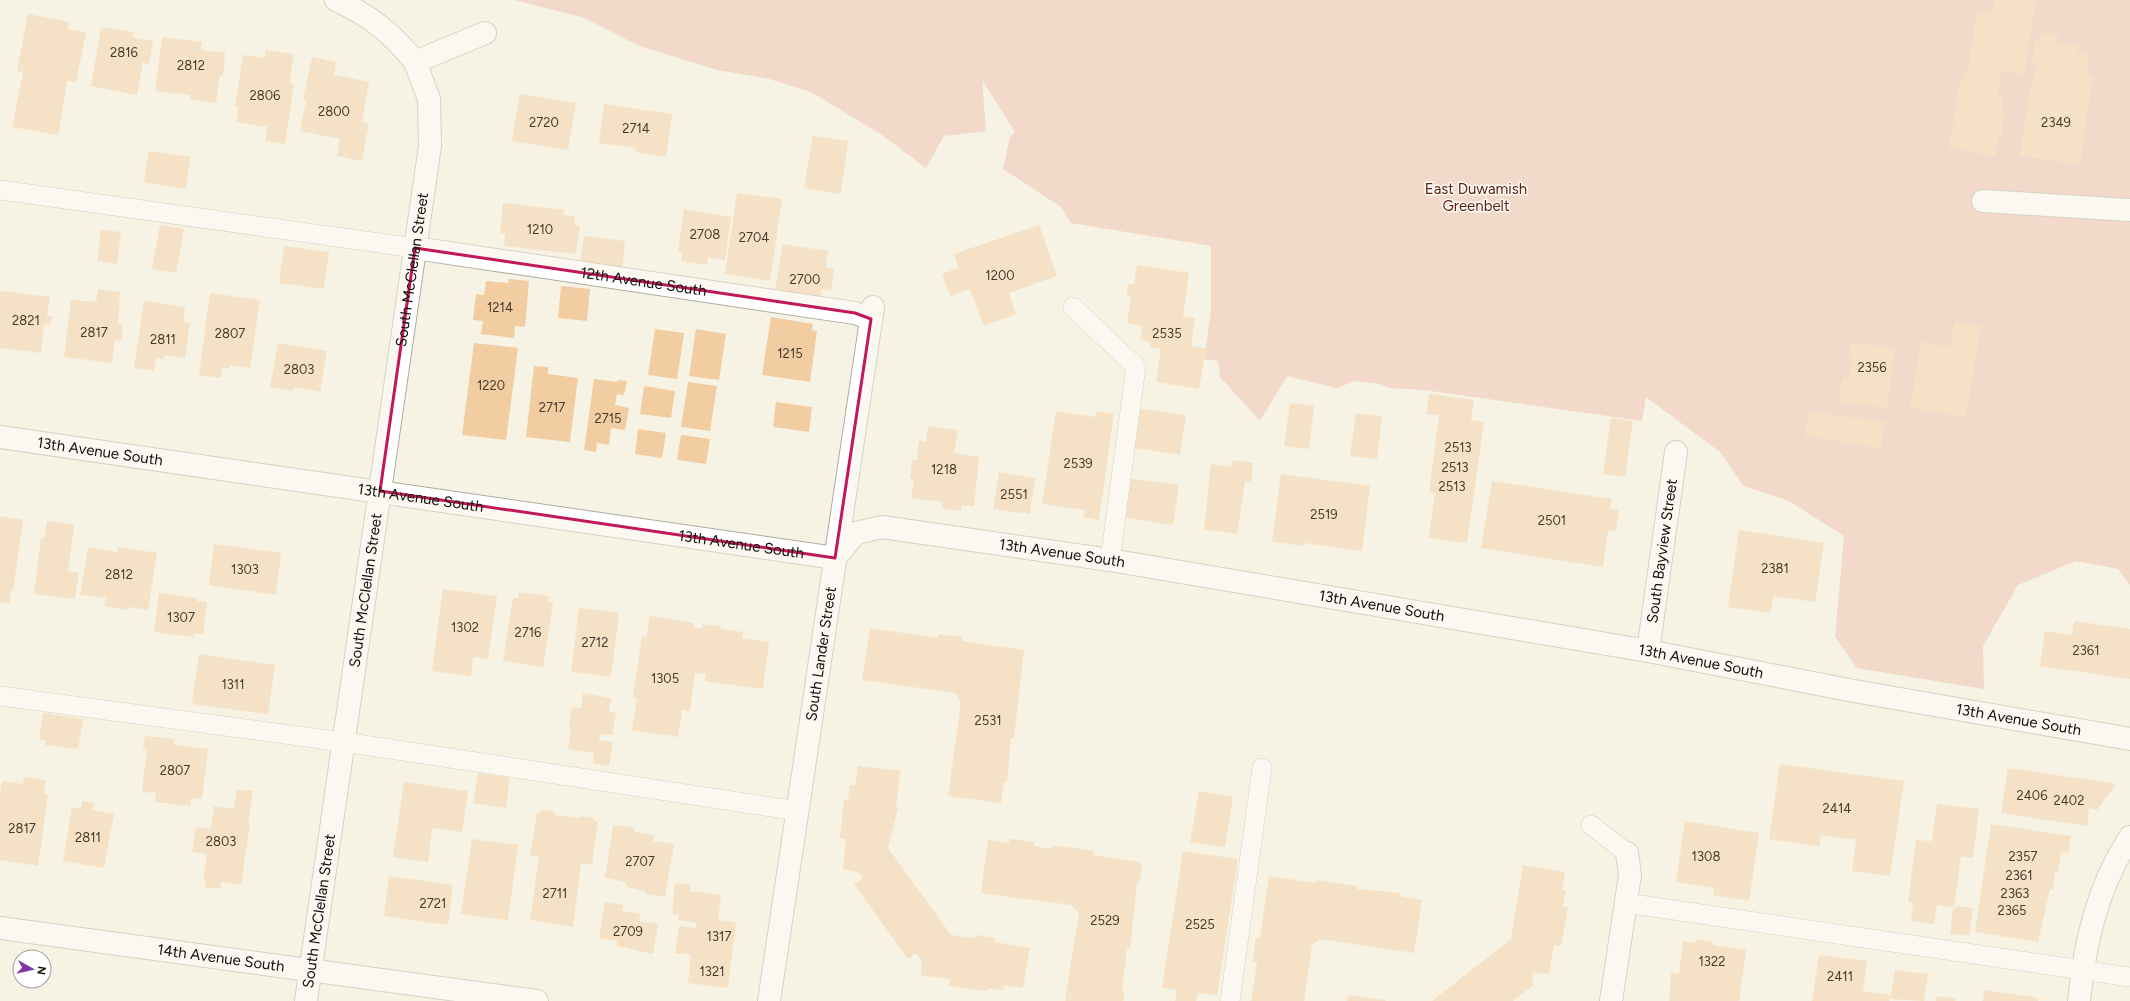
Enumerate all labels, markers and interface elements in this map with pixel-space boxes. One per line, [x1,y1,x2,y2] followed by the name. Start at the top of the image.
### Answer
[110,45,138,60] house number: 2816
[177,58,205,73] house number: 2812
[250,88,280,103] house number: 2806
[318,104,350,119] house number: 2800
[529,115,559,130] house number: 2720
[2041,115,2071,130] house number: 2349
[622,121,650,136] house number: 2714
[1425,180,1527,215] park label: East Duwamish Greenbelt
[392,191,432,348] street label: South McClellan Street
[527,222,553,237] house number: 1210
[690,227,720,242] house number: 2708
[739,230,769,245] house number: 2704
[579,264,708,300] street label: 12th Avenue South
[985,268,1015,283] house number: 1200
[790,272,820,287] house number: 2700
[487,300,513,315] house number: 1214
[12,313,40,328] house number: 2821
[80,325,108,340] house number: 2817
[215,326,245,341] house number: 2807
[1152,326,1182,341] house number: 2535
[150,332,176,347] house number: 2811
[777,346,803,361] house number: 1215
[1857,360,1887,375] house number: 2356
[284,362,314,377] house number: 2803
[477,378,505,393] house number: 1220
[539,400,565,415] house number: 2717
[594,411,622,426] house number: 2715
[36,433,164,469] street label: 13th Avenue South
[1444,440,1472,455] house number: 2513
[1063,456,1093,471] house number: 2539
[1441,460,1469,475] house number: 2513
[931,462,957,477] house number: 1218
[1643,477,1681,624] street label: South Bayview Street
[1438,479,1466,494] house number: 2513
[356,480,485,516] street label: 13th Avenue South
[1000,487,1028,502] house number: 2551
[1310,507,1338,522] house number: 2519
[345,512,386,669] street label: South McClellan Street
[1538,513,1566,528] house number: 2501
[677,526,805,562] street label: 13th Avenue South
[998,535,1126,571] street label: 13th Avenue South
[1761,561,1789,576] house number: 2381
[231,562,259,577] house number: 1303
[105,567,133,582] house number: 2812
[802,585,840,722] street label: South Lander Street
[1318,586,1446,625] street label: 13th Avenue South
[167,610,195,625] house number: 1307
[451,620,479,635] house number: 1302
[515,625,541,640] house number: 2716
[582,635,608,650] house number: 2712
[1637,641,1765,682] street label: 13th Avenue South
[2072,643,2100,658] house number: 2361
[651,671,679,686] house number: 1305
[221,677,245,692] house number: 1311
[1955,700,2083,739] street label: 13th Avenue South
[974,713,1002,728] house number: 2531
[160,763,190,778] house number: 2807
[2016,788,2048,803] house number: 2406
[2054,793,2084,808] house number: 2402
[1823,801,1851,816] house number: 2414
[8,821,36,836] house number: 2817
[75,830,101,845] house number: 2811
[299,832,339,989] street label: South McClellan Street
[206,834,236,849] house number: 2803
[1692,849,1720,864] house number: 1308
[2009,849,2037,864] house number: 2357
[625,854,655,869] house number: 2707
[2005,868,2033,883] house number: 2361
[543,886,568,901] house number: 2711
[2001,886,2029,901] house number: 2363
[420,896,446,911] house number: 2721
[1997,903,2027,918] house number: 2365
[1090,913,1120,928] house number: 2529
[1185,917,1215,932] house number: 2525
[613,924,643,939] house number: 2709
[707,929,731,944] house number: 1317
[156,940,286,976] street label: 14th Avenue South
[12,949,52,989] north arrow
[1699,954,1725,969] house number: 1322
[699,964,725,979] house number: 1321
[34,965,48,975] text: N
[1827,969,1853,984] house number: 2411

